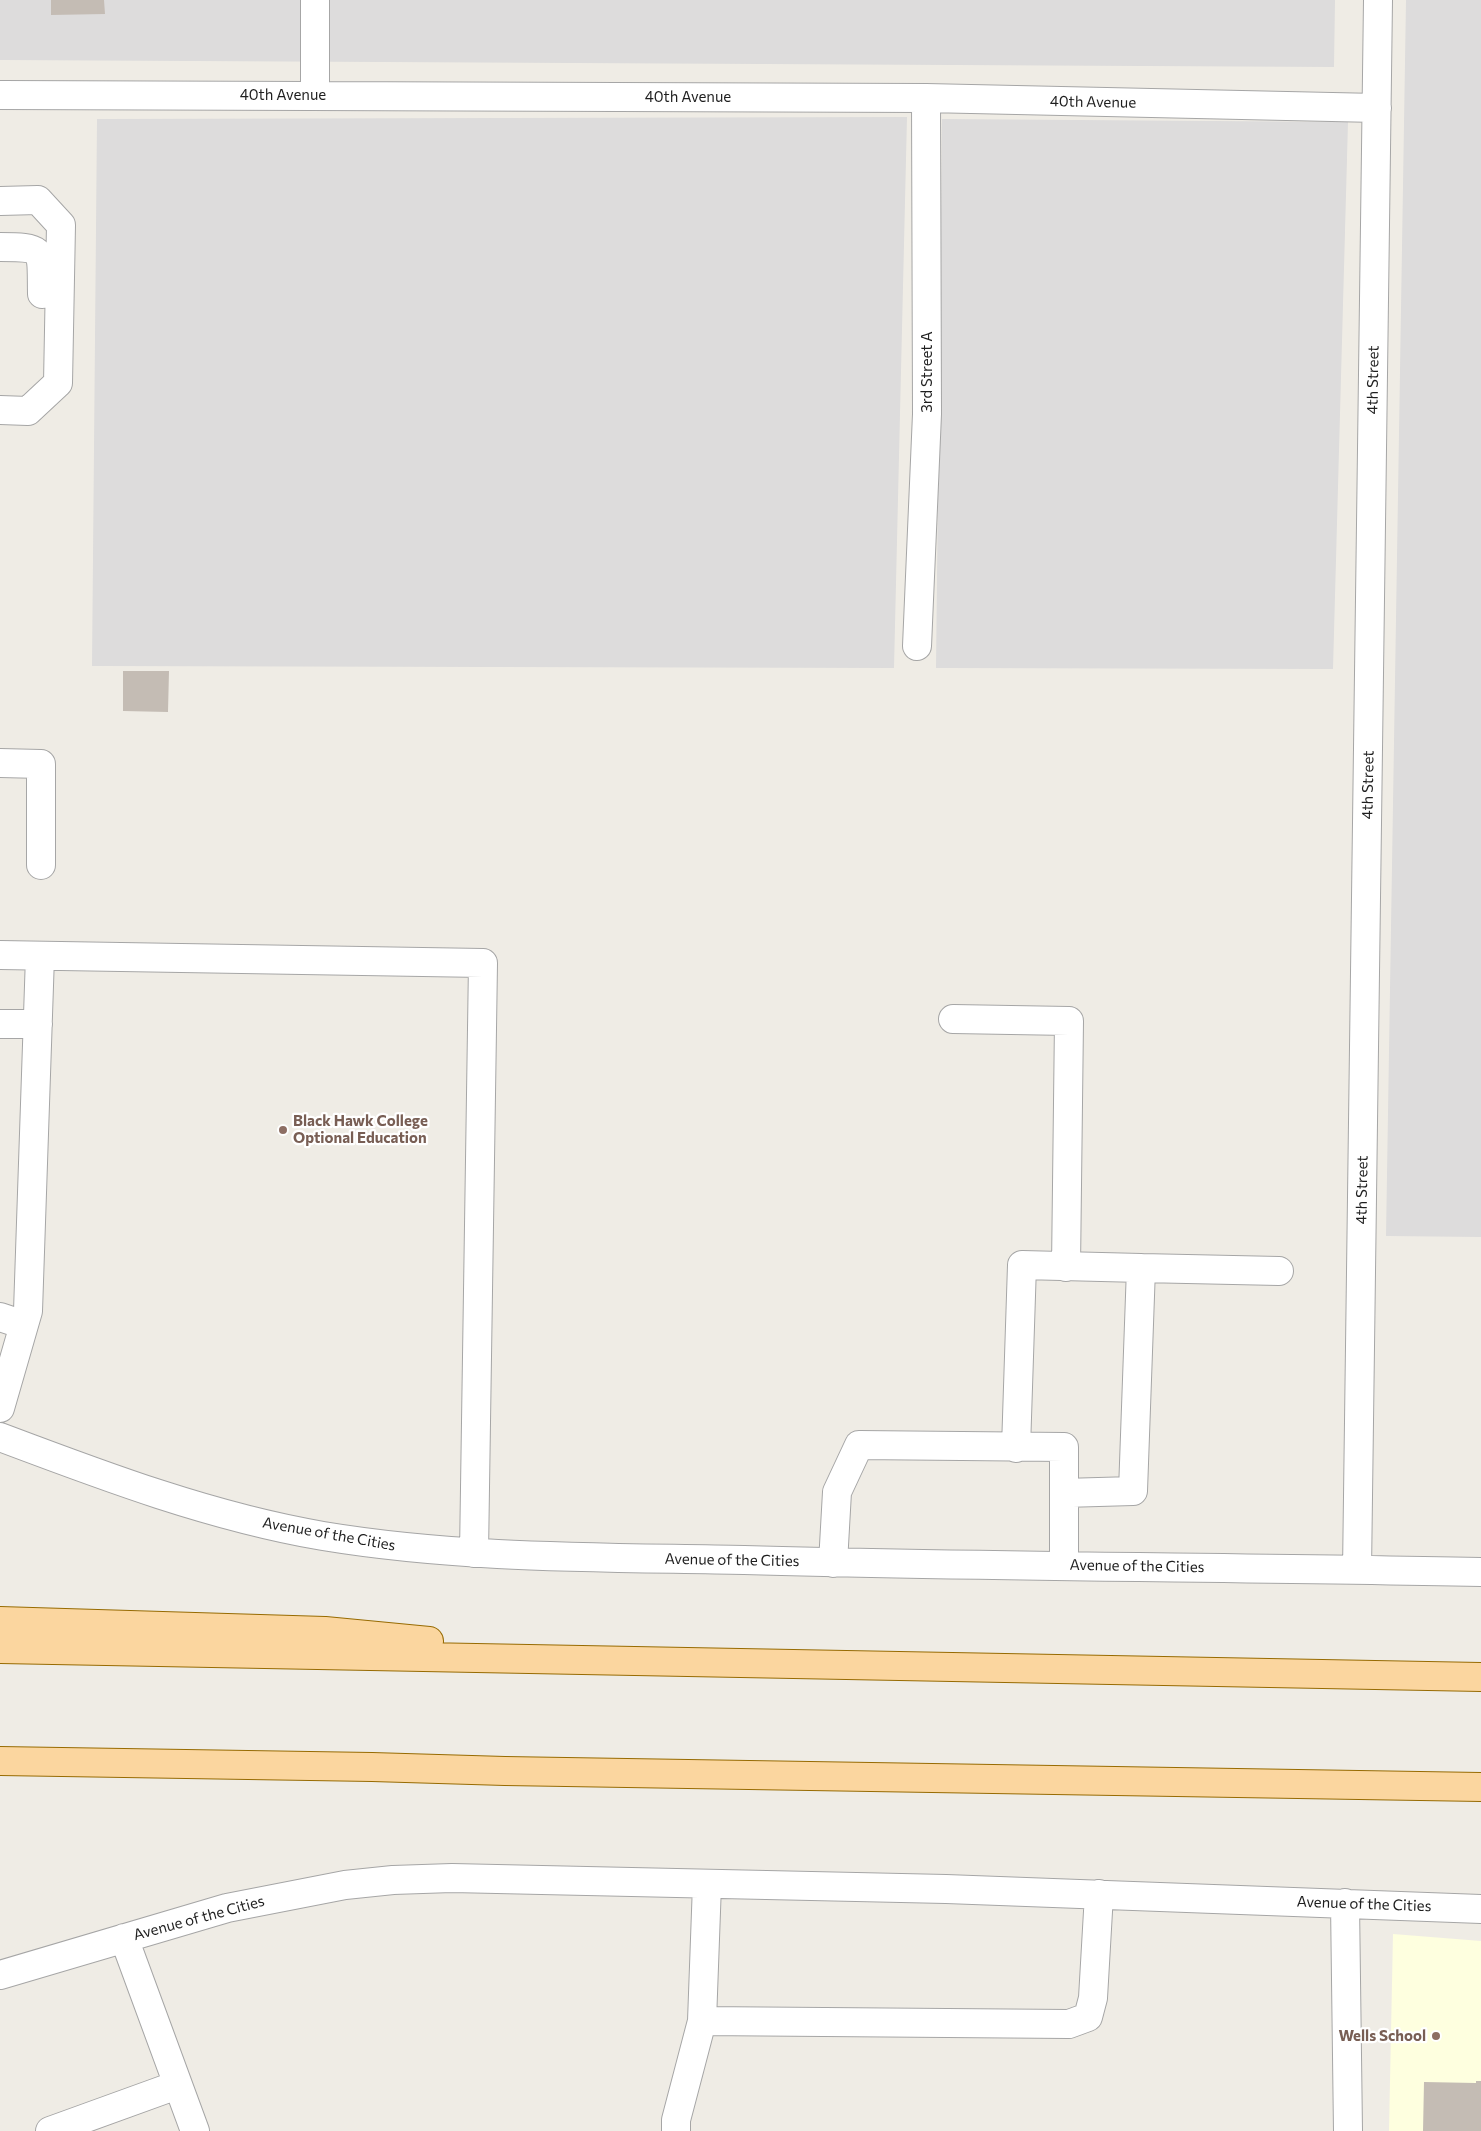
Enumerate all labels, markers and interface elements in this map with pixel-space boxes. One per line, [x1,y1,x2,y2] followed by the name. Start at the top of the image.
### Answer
[240,86,326,104] street label: 40th Avenue
[645,88,731,106] street label: 40th Avenue
[1050,92,1136,112] street label: 40th Avenue
[918,331,936,413] street label: 3rd Street A
[1363,345,1383,415] street label: 4th Street
[1358,750,1378,820] street label: 4th Street
[293,1112,428,1147] place label: Black Hawk College Optional Education
[277,1124,289,1136] marker: Black Hawk College Optional Education
[1352,1155,1372,1225] street label: 4th Street
[261,1513,397,1555] street label: Avenue of the Cities
[664,1550,800,1570] street label: Avenue of the Cities
[1069,1556,1205,1576] street label: Avenue of the Cities
[132,1892,266,1944] street label: Avenue of the Cities
[1296,1893,1432,1915] street label: Avenue of the Cities
[1338,2027,1426,2045] place label: Wells School
[1430,2030,1442,2042] marker: Wells School

